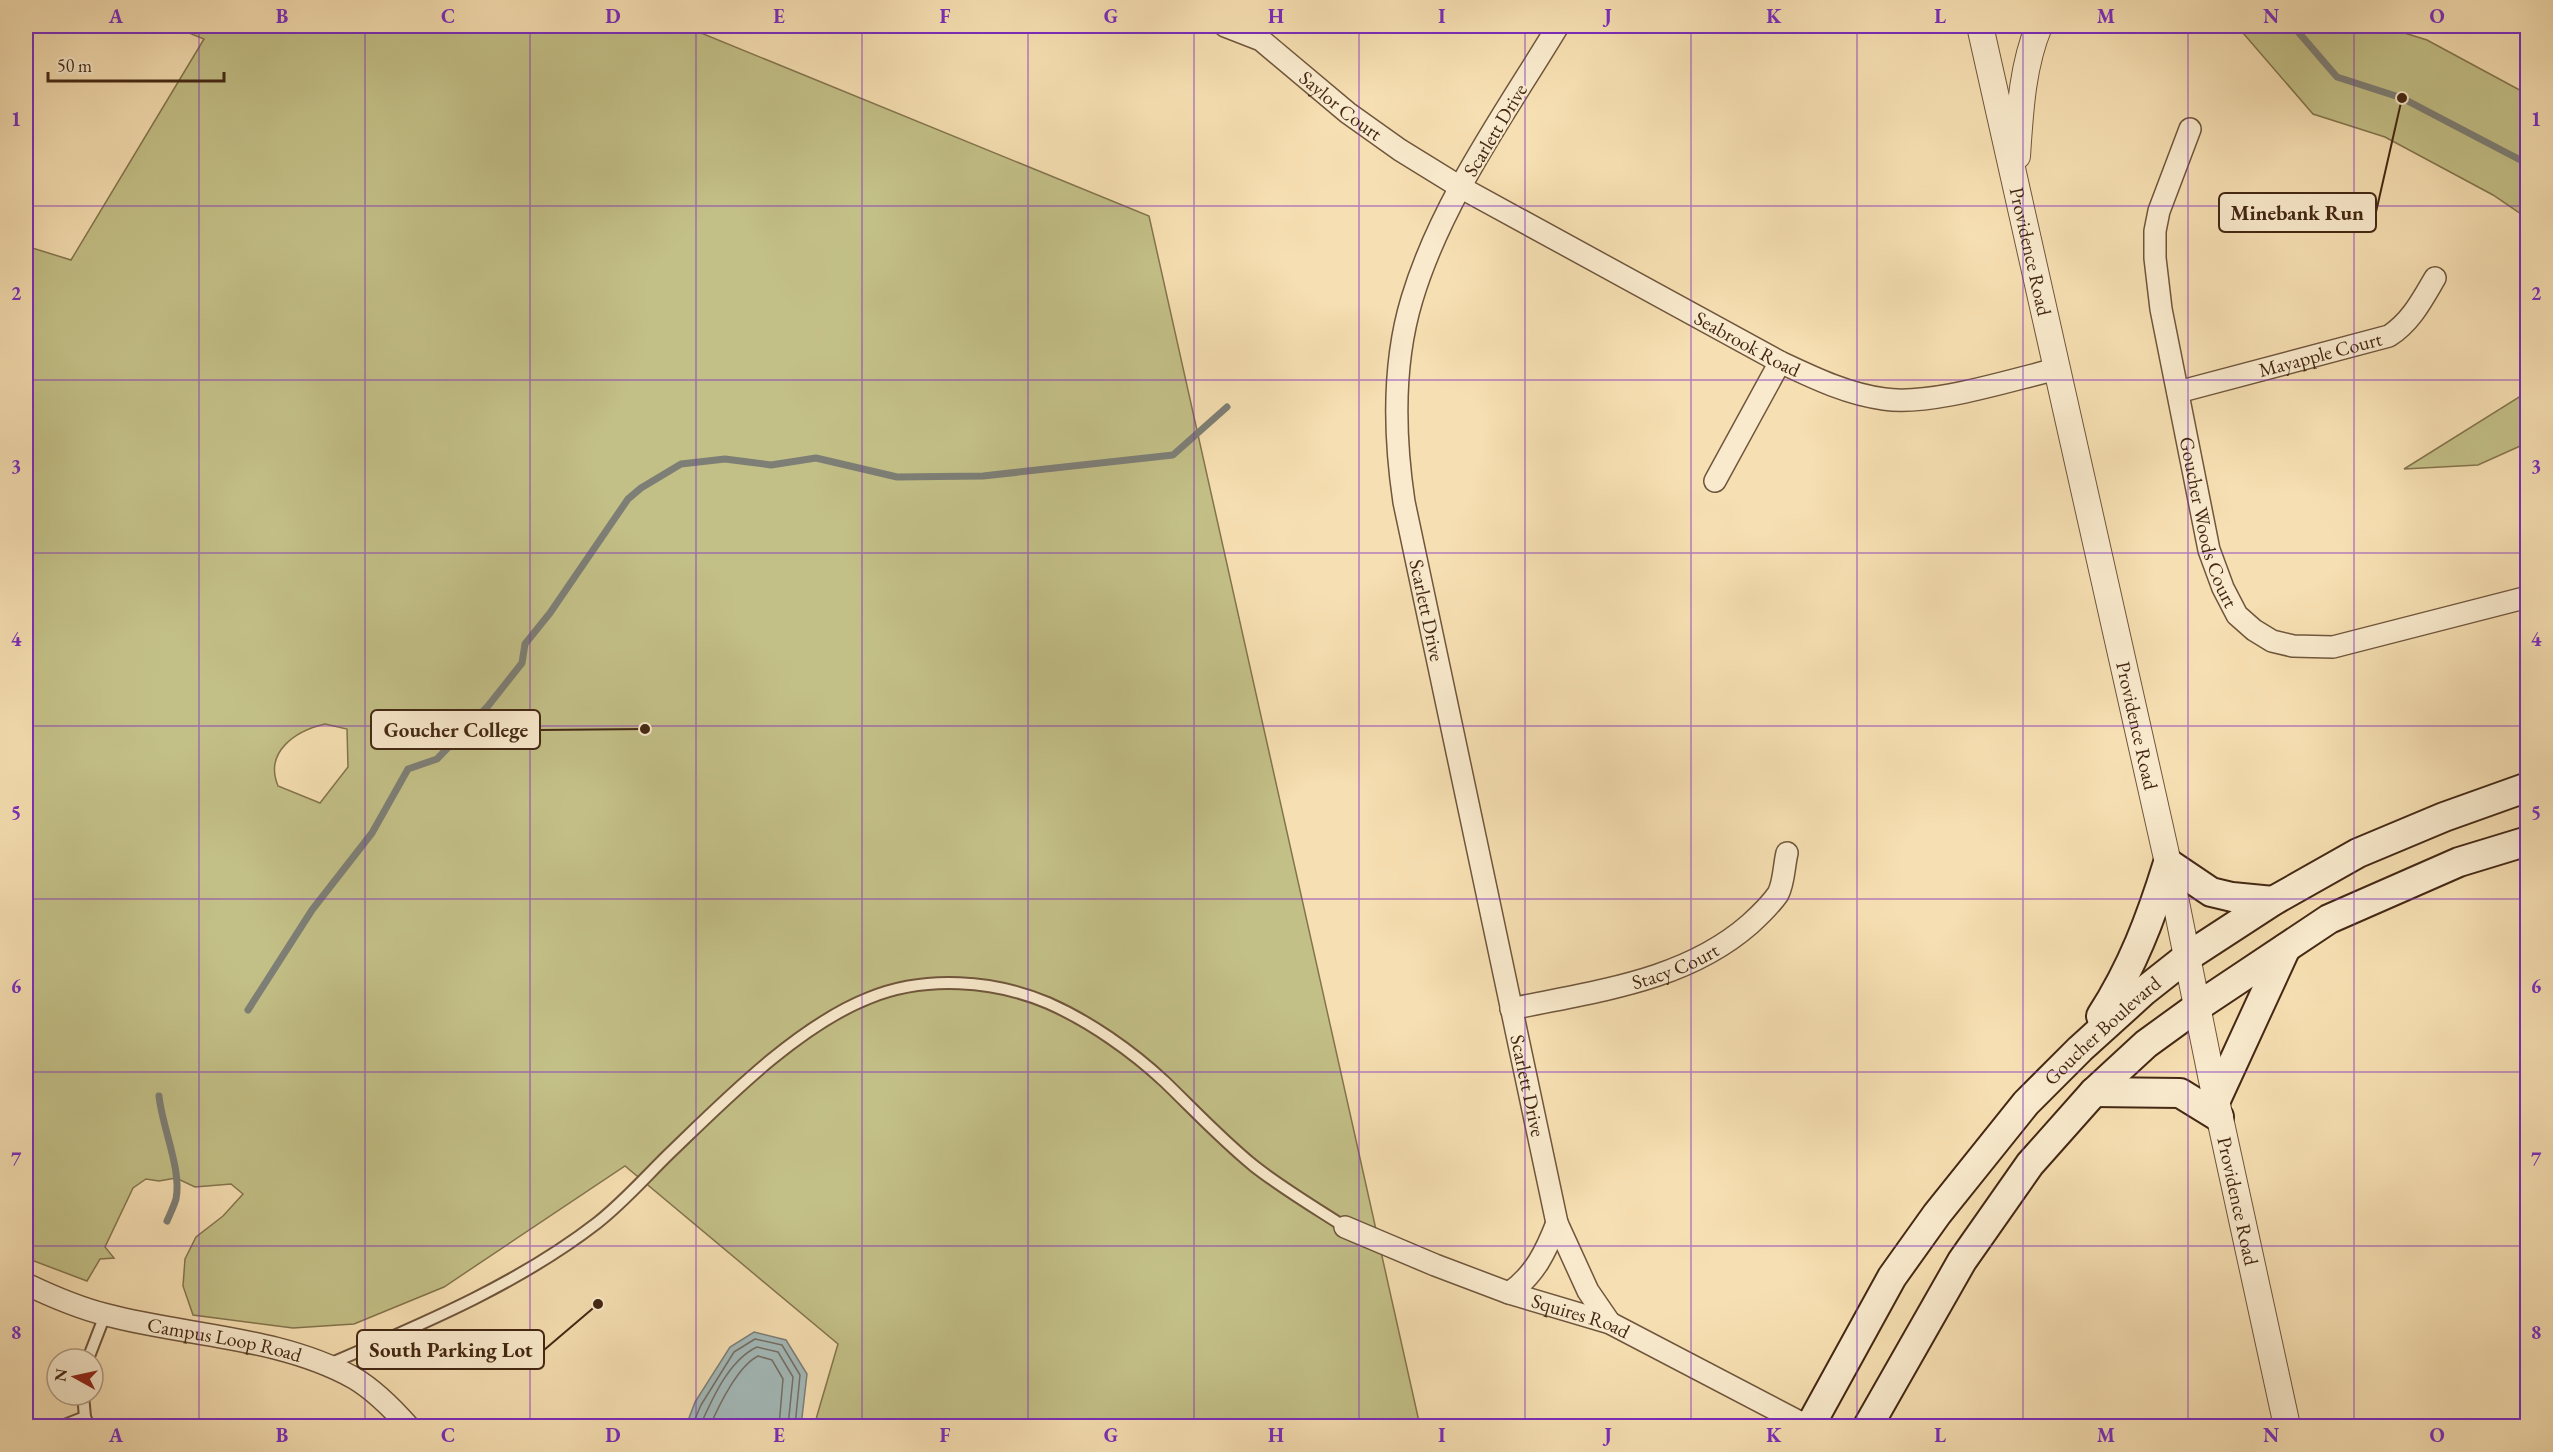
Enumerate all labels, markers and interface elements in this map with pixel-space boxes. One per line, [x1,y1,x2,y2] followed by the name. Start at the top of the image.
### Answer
[108,3,124,29] text: A
[276,3,288,29] text: B
[441,3,455,29] text: C
[605,3,621,29] text: D
[773,3,785,29] text: E
[940,3,951,29] text: F
[1104,3,1118,29] text: G
[1268,3,1284,29] text: H
[1438,3,1446,29] text: I
[1602,3,1612,29] text: J
[1766,3,1782,29] text: K
[1934,3,1946,29] text: L
[2097,3,2115,29] text: M
[2263,3,2279,29] text: N
[2429,3,2445,29] text: O
[48,45,224,83] scale bar
[57,54,92,77] text: 50 m
[1294,65,1388,147] street label: Saylor Court
[1457,79,1533,181] street label: Scarlett Drive
[11,106,21,132] text: 1
[2531,106,2541,132] text: 1
[2004,185,2058,319] street label: Providence Road
[2219,193,2376,232] callout: Minebank Run
[2230,199,2364,226] text: Minebank Run
[11,280,22,306] text: 2
[2531,280,2542,306] text: 2
[1690,305,1806,383] street label: Seabrook Road
[2256,325,2385,383] street label: Mayapple Court
[2174,434,2244,613] street label: Goucher Woods Court
[11,453,21,479] text: 3
[2531,453,2541,479] text: 3
[1403,557,1450,664] street label: Scarlett Drive
[11,626,22,652] text: 4
[2531,626,2542,652] text: 4
[2110,659,2164,793] street label: Providence Road
[371,710,540,749] callout: Goucher College
[384,716,528,743] text: Goucher College
[11,799,21,825] text: 5
[2531,799,2541,825] text: 5
[1629,937,1724,995] street label: Stacy Court
[2038,969,2167,1091] street label: Goucher Boulevard
[11,973,22,999] text: 6
[2531,973,2542,999] text: 6
[1504,1032,1551,1139] street label: Scarlett Drive
[2211,1134,2265,1269] street label: Providence Road
[11,1146,22,1172] text: 7
[2531,1146,2542,1172] text: 7
[1528,1287,1635,1345] street label: Squires Road
[145,1311,306,1368] street label: Campus Loop Road
[11,1319,21,1345] text: 8
[2531,1319,2541,1345] text: 8
[357,1330,544,1369] callout: South Parking Lot
[369,1336,533,1363] text: South Parking Lot
[45,1347,105,1407] north arrow
[49,1367,72,1383] text: N
[108,1422,124,1448] text: A
[276,1422,288,1448] text: B
[441,1422,455,1448] text: C
[605,1422,621,1448] text: D
[773,1422,785,1448] text: E
[940,1422,951,1448] text: F
[1104,1422,1118,1448] text: G
[1268,1422,1284,1448] text: H
[1438,1422,1446,1448] text: I
[1602,1422,1612,1448] text: J
[1766,1422,1782,1448] text: K
[1934,1422,1946,1448] text: L
[2097,1422,2115,1448] text: M
[2263,1422,2279,1448] text: N
[2429,1422,2445,1448] text: O

